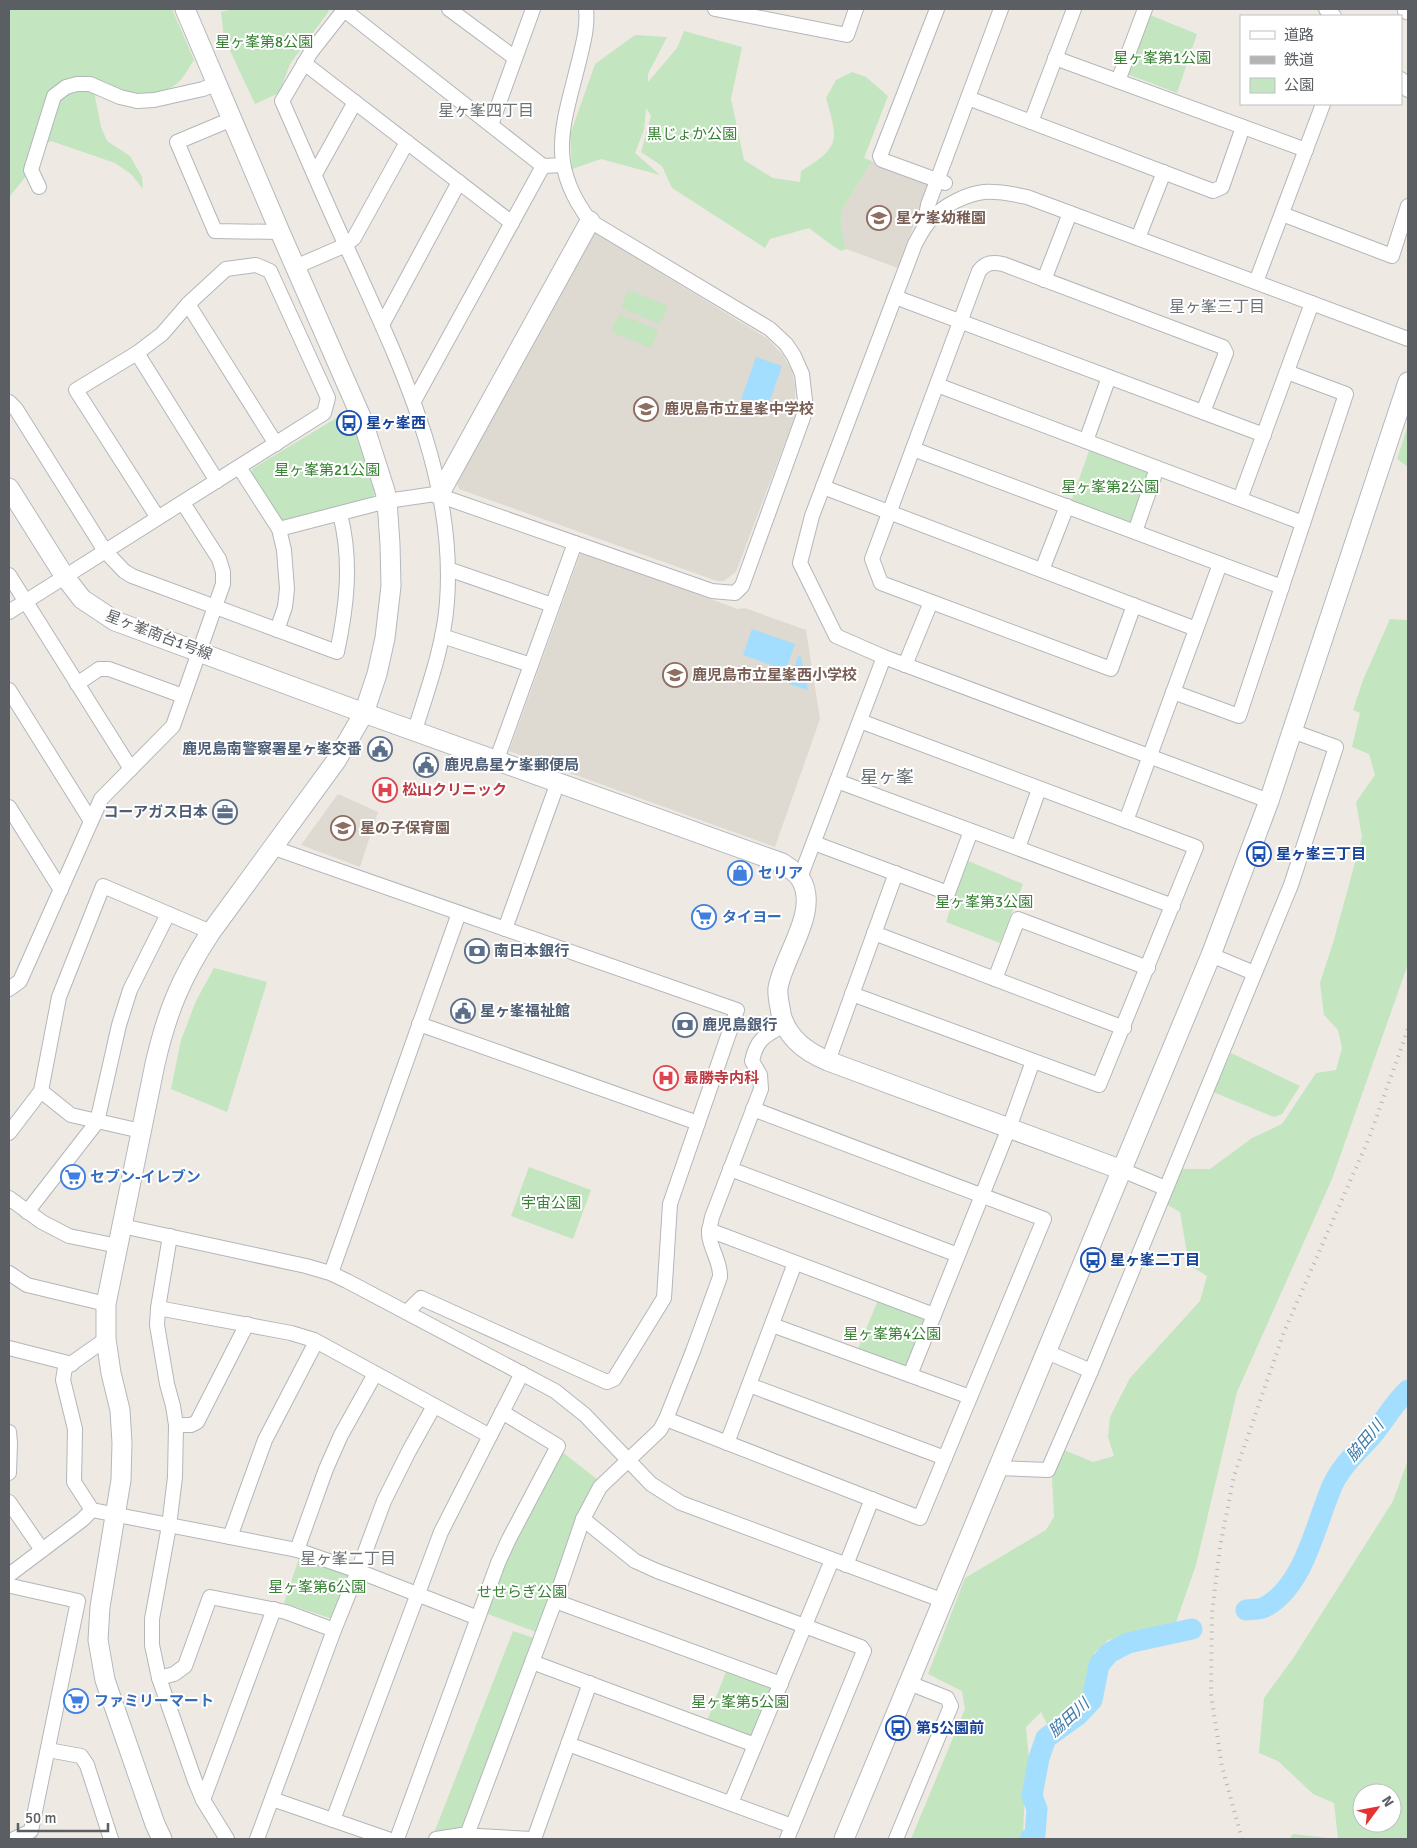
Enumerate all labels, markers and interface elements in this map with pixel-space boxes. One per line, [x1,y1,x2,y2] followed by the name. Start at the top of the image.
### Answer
[1240,15,1402,105] legend
[1284,26,1314,44] text: 道路
[215,33,313,51] park label: 星ヶ峯第8公園
[1113,49,1211,67] park label: 星ヶ峯第1公園
[1284,51,1314,69] text: 鉄道
[1284,76,1314,94] text: 公園
[438,101,534,121] district label: 星ヶ峯四丁目
[647,125,737,143] park label: 黒じょか公園
[866,205,892,231] school or university icon: 星ケ峯幼稚園
[896,209,986,227] place label: 星ケ峯幼稚園
[1169,297,1265,317] district label: 星ヶ峯三丁目
[633,396,659,422] school or university icon: 鹿児島市立星峯中学校
[664,400,814,418] place label: 鹿児島市立星峯中学校
[336,410,362,436] bus stop icon: 星ヶ峯西
[366,414,426,432] place label: 星ヶ峯西
[274,461,380,479] park label: 星ヶ峯第21公園
[1061,478,1159,496] park label: 星ヶ峯第2公園
[103,606,215,664] street label: 星ヶ峯南台1号線
[662,662,688,688] school or university icon: 鹿児島市立星峯西小学校
[692,666,857,684] place label: 鹿児島市立星峯西小学校
[367,736,393,762] public building icon: 鹿児島南警察署星ヶ峯交番
[182,740,362,758] place label: 鹿児島南警察署星ヶ峯交番
[413,752,439,778] public building icon: 鹿児島星ケ峯郵便局
[444,756,579,774] place label: 鹿児島星ケ峯郵便局
[860,766,914,788] district label: 星ヶ峯
[372,777,398,803] hospital icon: 松山クリニック
[402,781,507,799] place label: 松山クリニック
[212,799,238,825] office icon: コーアガス日本
[104,803,208,821] place label: コーアガス日本
[330,815,356,841] school or university icon: 星の子保育園
[360,819,450,837] place label: 星の子保育園
[1246,841,1272,867] bus stop icon: 星ヶ峯三丁目
[1276,845,1366,863] place label: 星ヶ峯三丁目
[727,860,753,886] shop icon: セリア
[758,864,803,882] place label: セリア
[935,893,1033,911] park label: 星ヶ峯第3公園
[691,904,717,930] supermarket icon: タイヨー
[722,908,782,926] place label: タイヨー
[464,938,490,964] bank icon: 南日本銀行
[494,942,569,960] place label: 南日本銀行
[450,998,476,1024] public building icon: 星ヶ峯福祉館
[480,1002,570,1020] place label: 星ヶ峯福祉館
[672,1012,698,1038] bank icon: 鹿児島銀行
[702,1016,777,1034] place label: 鹿児島銀行
[653,1065,679,1091] hospital icon: 最勝寺内科
[684,1069,759,1087] place label: 最勝寺内科
[60,1164,86,1190] supermarket icon: セブン-イレブン
[90,1168,201,1186] place label: セブン-イレブン
[521,1194,581,1212] park label: 宇宙公園
[1080,1247,1106,1273] bus stop icon: 星ヶ峯二丁目
[1110,1251,1200,1269] place label: 星ヶ峯二丁目
[843,1325,941,1343] park label: 星ヶ峯第4公園
[1342,1415,1389,1466] water label: 脇田川
[300,1549,396,1569] district label: 星ヶ峯二丁目
[268,1578,366,1596] park label: 星ヶ峯第6公園
[477,1583,567,1601] park label: せせらぎ公園
[63,1688,89,1714] supermarket icon: ファミリーマート
[94,1692,214,1710] place label: ファミリーマート
[691,1693,789,1711] park label: 星ヶ峯第5公園
[1044,1693,1095,1741] water label: 脇田川
[885,1715,911,1741] bus stop icon: 第5公園前
[916,1719,984,1737] place label: 第5公園前
[1352,1783,1402,1833] north arrow
[1378,1793,1397,1810] text: N
[18,1800,108,1832] scale bar
[25,1809,56,1827] text: 50 m

